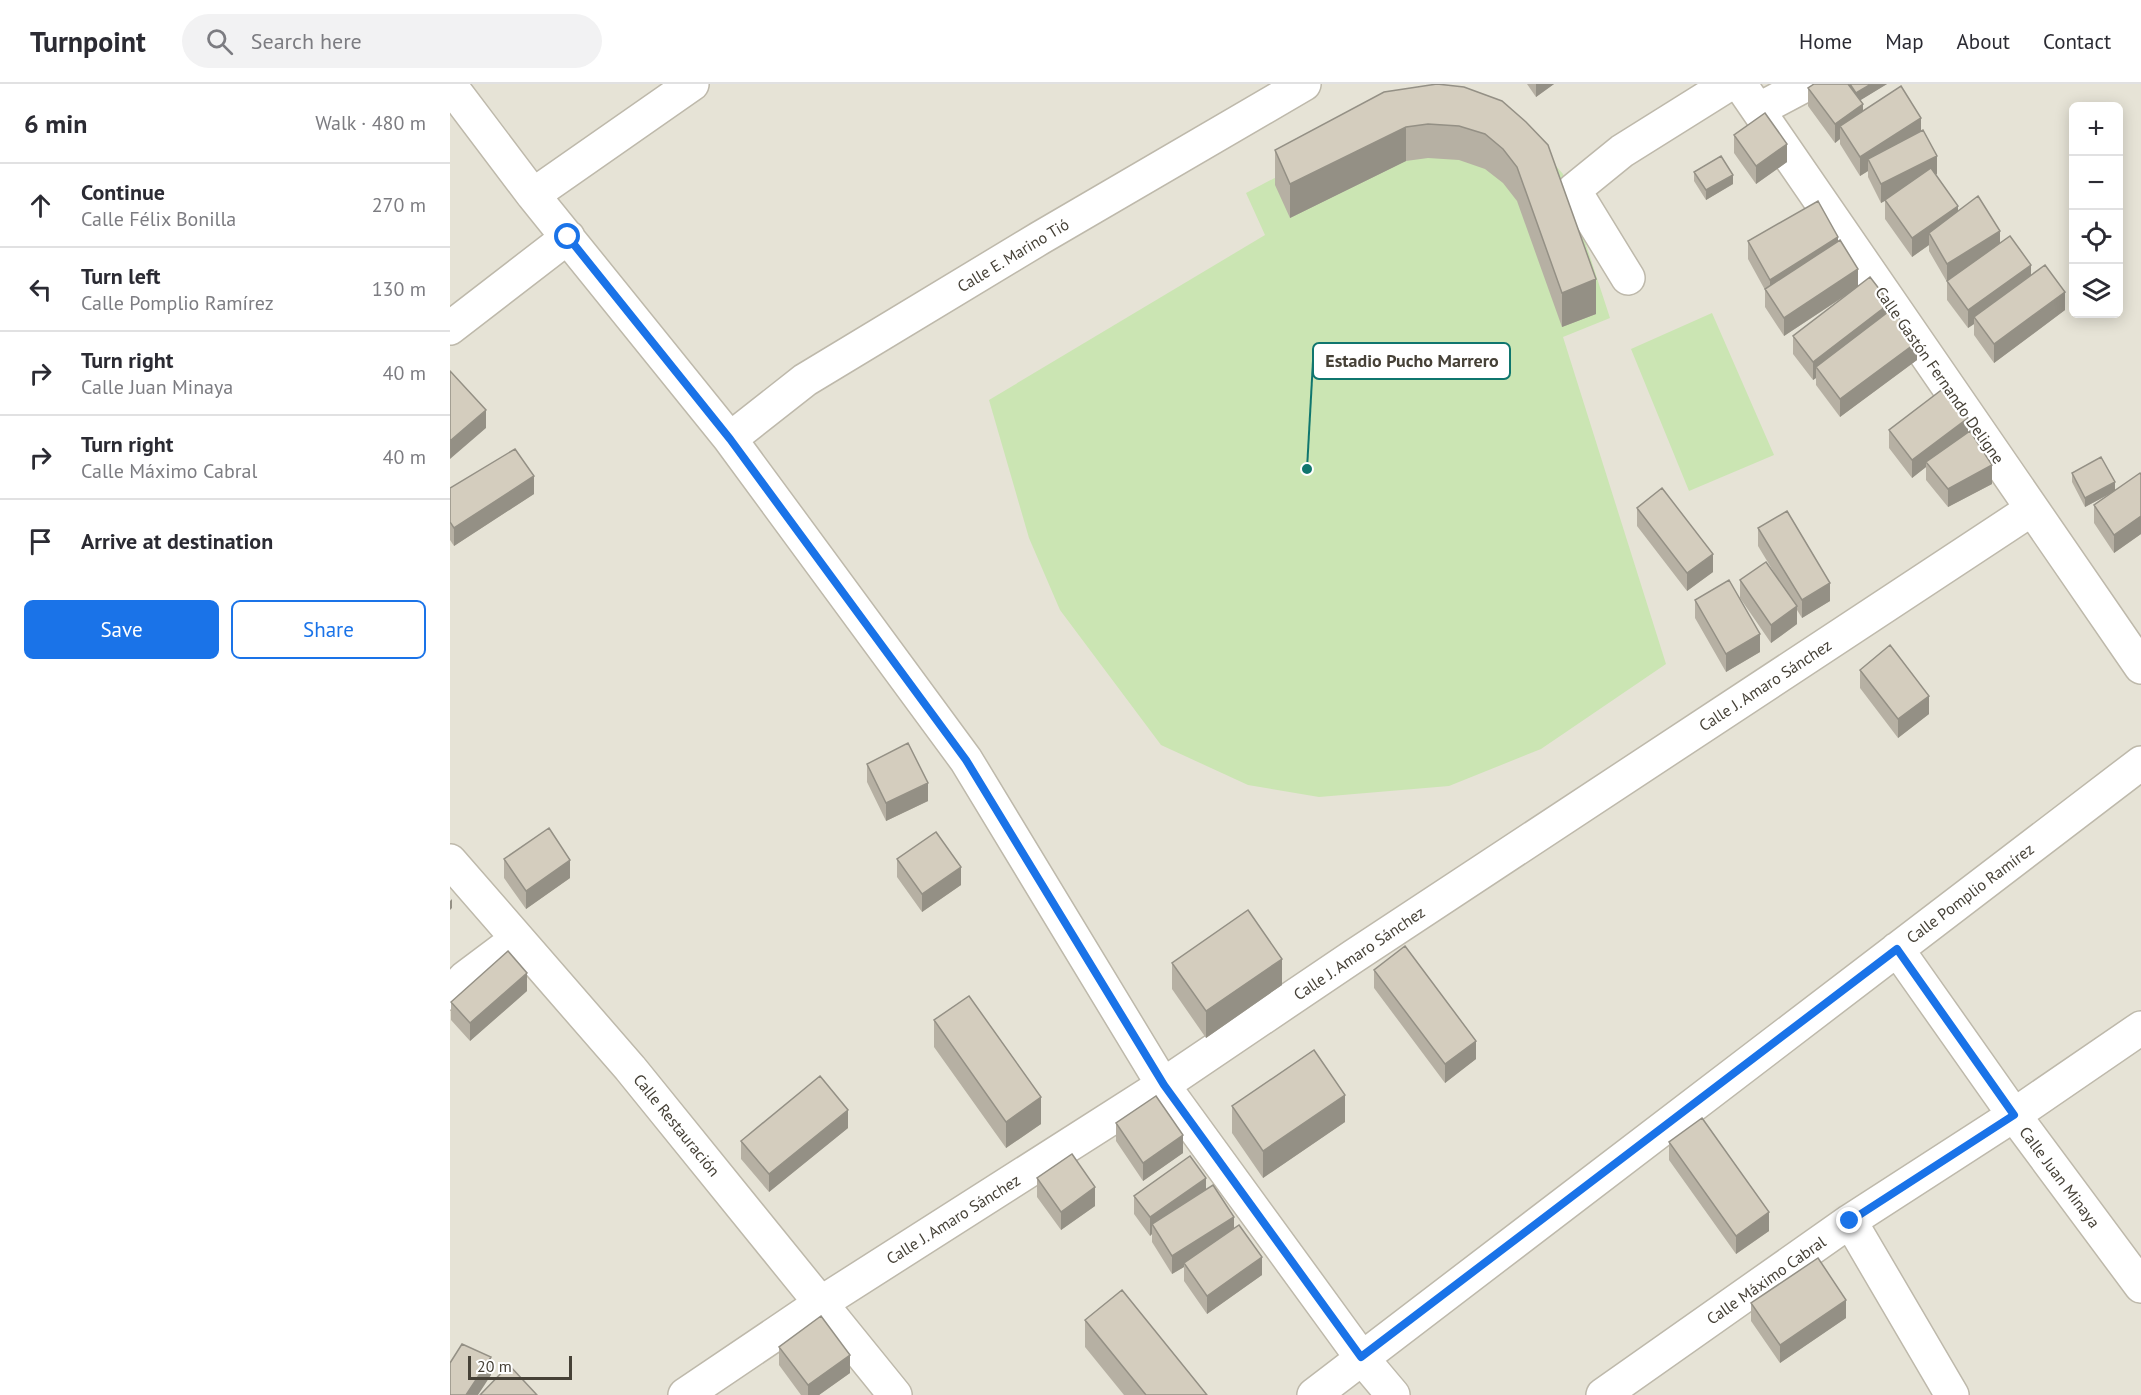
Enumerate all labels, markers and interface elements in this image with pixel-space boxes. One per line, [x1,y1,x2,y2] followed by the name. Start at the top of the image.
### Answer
[182,14,602,68] search box
[30,23,146,60] text: Turnpoint
[203,25,236,58] icon: search
[251,27,362,55] text: Search here
[1799,28,1852,55] text: Home
[1885,28,1924,55] text: Map
[1957,28,2010,55] text: About
[2043,28,2111,55] text: Contact
[2069,102,2123,318] map controls
[2069,102,2123,156] button: +
[24,107,87,140] text: 6 min
[315,110,426,136] text: Walk · 480 m
[2069,156,2123,210] button: −
[81,178,165,206] text: Continue
[24,189,57,222] icon: ahead
[372,192,426,218] text: 270 m
[81,206,236,232] text: Calle Félix Bonilla
[2069,210,2123,264] button: locate
[954,214,1072,296] street label: Calle E. Marino Tió
[554,223,580,249] route start
[81,262,161,290] text: Turn left
[2069,264,2123,318] button: layers
[24,273,57,306] icon: left
[372,276,426,302] text: 130 m
[1871,283,2009,467] street label: Calle Gastón Fernando Deligne
[81,290,274,316] text: Calle Pomplio Ramírez
[1313,343,1510,379] callout: Estadio Pucho Marrero
[81,346,173,374] text: Turn right
[1325,349,1499,372] text: Estadio Pucho Marrero
[24,357,57,390] icon: right
[383,360,426,386] text: 40 m
[81,374,233,400] text: Calle Juan Minaya
[81,430,173,458] text: Turn right
[24,441,57,474] icon: right
[383,444,426,470] text: 40 m
[81,458,257,484] text: Calle Máximo Cabral
[24,525,57,558] icon: arrive
[81,527,273,555] text: Arrive at destination
[24,600,219,659] button: Save
[231,600,426,659] button: Share
[1695,635,1835,735] street label: Calle J. Amaro Sánchez
[1902,839,2038,947] street label: Calle Pomplio Ramírez
[1290,902,1428,1004] street label: Calle J. Amaro Sánchez
[629,1070,725,1180] street label: Calle Restauración
[2015,1122,2105,1232] street label: Calle Juan Minaya
[882,1170,1024,1268] street label: Calle J. Amaro Sánchez
[1836,1207,1862,1233] route end
[1703,1231,1830,1329] street label: Calle Máximo Cabral
[468,1353,572,1380] scale bar
[477,1356,512,1376] text: 20 m

